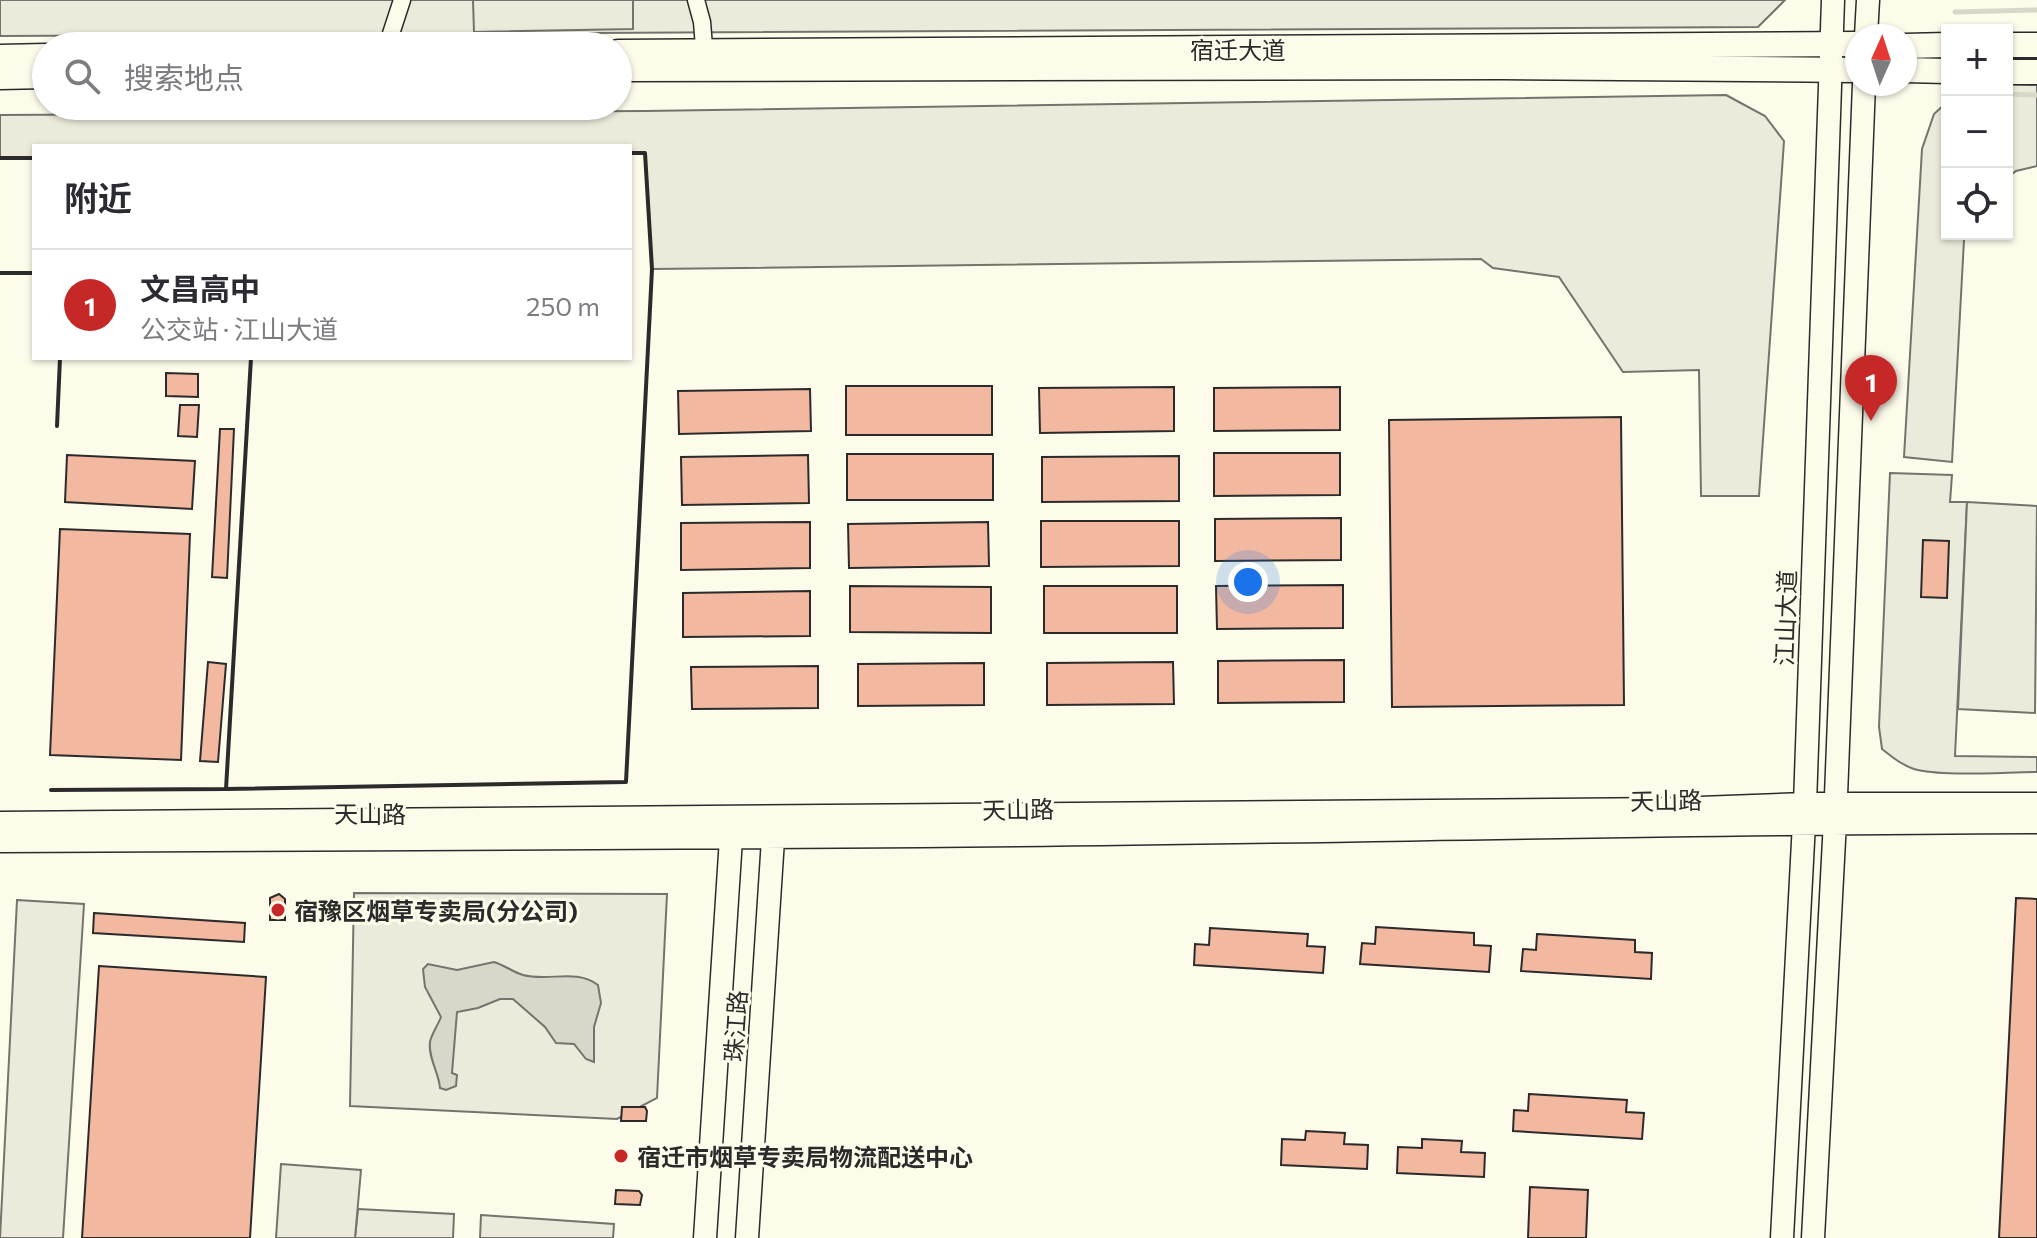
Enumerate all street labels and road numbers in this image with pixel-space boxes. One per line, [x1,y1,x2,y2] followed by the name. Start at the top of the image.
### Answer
[1190,35,1286,64] street label: 宿迁大道
[1769,570,1801,666] street label: 江山大道
[1630,785,1702,815] street label: 天山路
[982,794,1054,824] street label: 天山路
[334,799,406,828] street label: 天山路
[718,989,752,1063] street label: 珠江路

